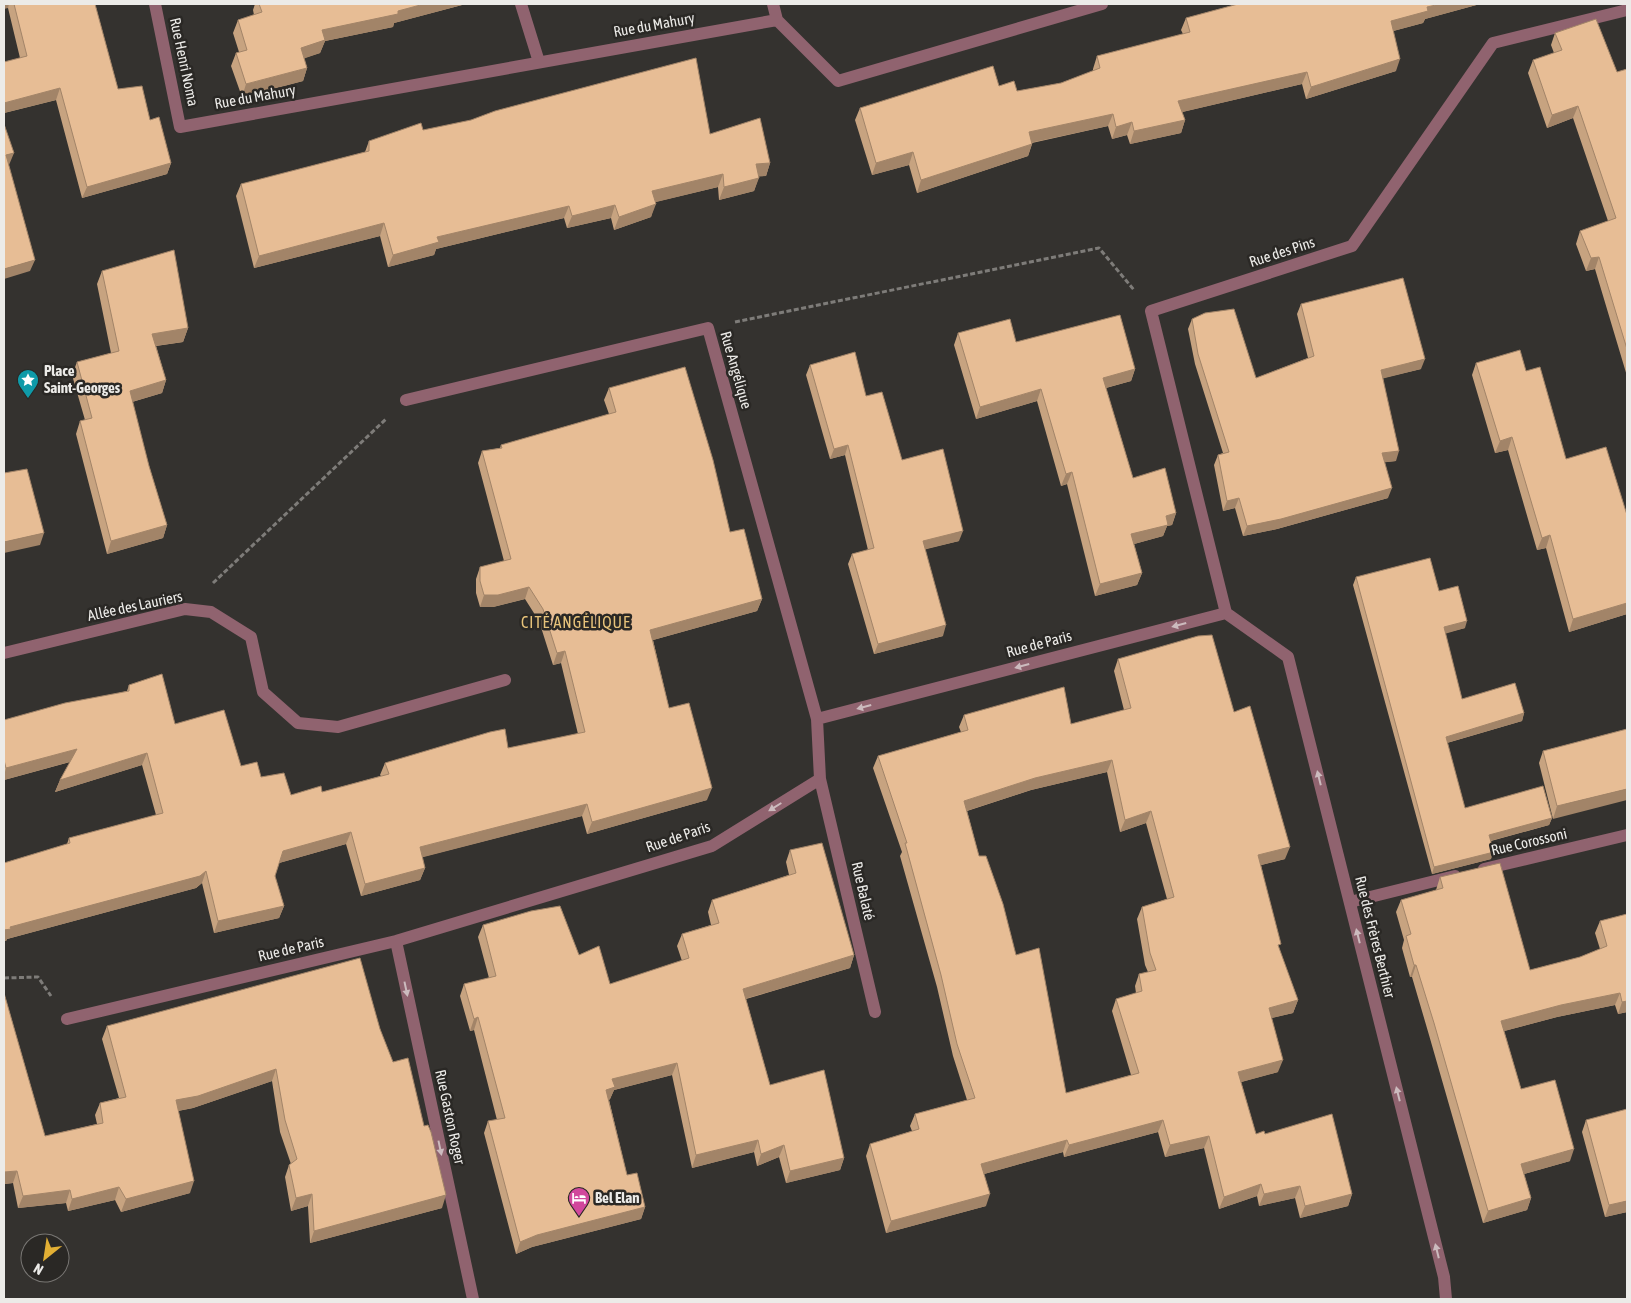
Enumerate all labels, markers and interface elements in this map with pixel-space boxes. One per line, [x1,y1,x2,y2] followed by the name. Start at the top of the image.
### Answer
[612,9,696,40] street label: Rue du Mahury
[167,16,202,108] street label: Rue Henri Noma
[213,81,297,112] street label: Rue du Mahury
[1247,233,1317,270] street label: Rue des Pins
[717,329,756,411] street label: Rue Angélique
[44,362,121,396] place label: Place Saint-Georges
[16,368,40,399] place icon: Place Saint-Georges
[86,587,184,624] street label: Allée des Lauriers
[521,613,631,631] district label: CITÉ ANGÉLIQUE
[1172,621,1187,629] one-way arrow
[1004,627,1073,660] street label: Rue de Paris
[1014,662,1029,670] one-way arrow
[857,703,872,711] one-way arrow
[1315,771,1323,786] one-way arrow
[768,802,781,812] one-way arrow
[643,818,712,855] street label: Rue de Paris
[1489,825,1568,858] street label: Rue Corossoni
[848,860,879,922] street label: Rue Balaté
[1352,874,1399,1000] street label: Rue des Frères Berthier
[1354,929,1362,944] one-way arrow
[256,933,325,964] street label: Rue de Paris
[402,981,410,997] one-way arrow
[432,1068,469,1166] street label: Rue Gaston Roger
[1394,1086,1402,1101] one-way arrow
[437,1140,445,1156] one-way arrow
[567,1186,591,1217] hotel icon: Bel Elan
[595,1189,640,1206] place label: Bel Elan
[20,1233,70,1283] north arrow
[1433,1244,1441,1259] one-way arrow
[31,1260,46,1278] text: N

